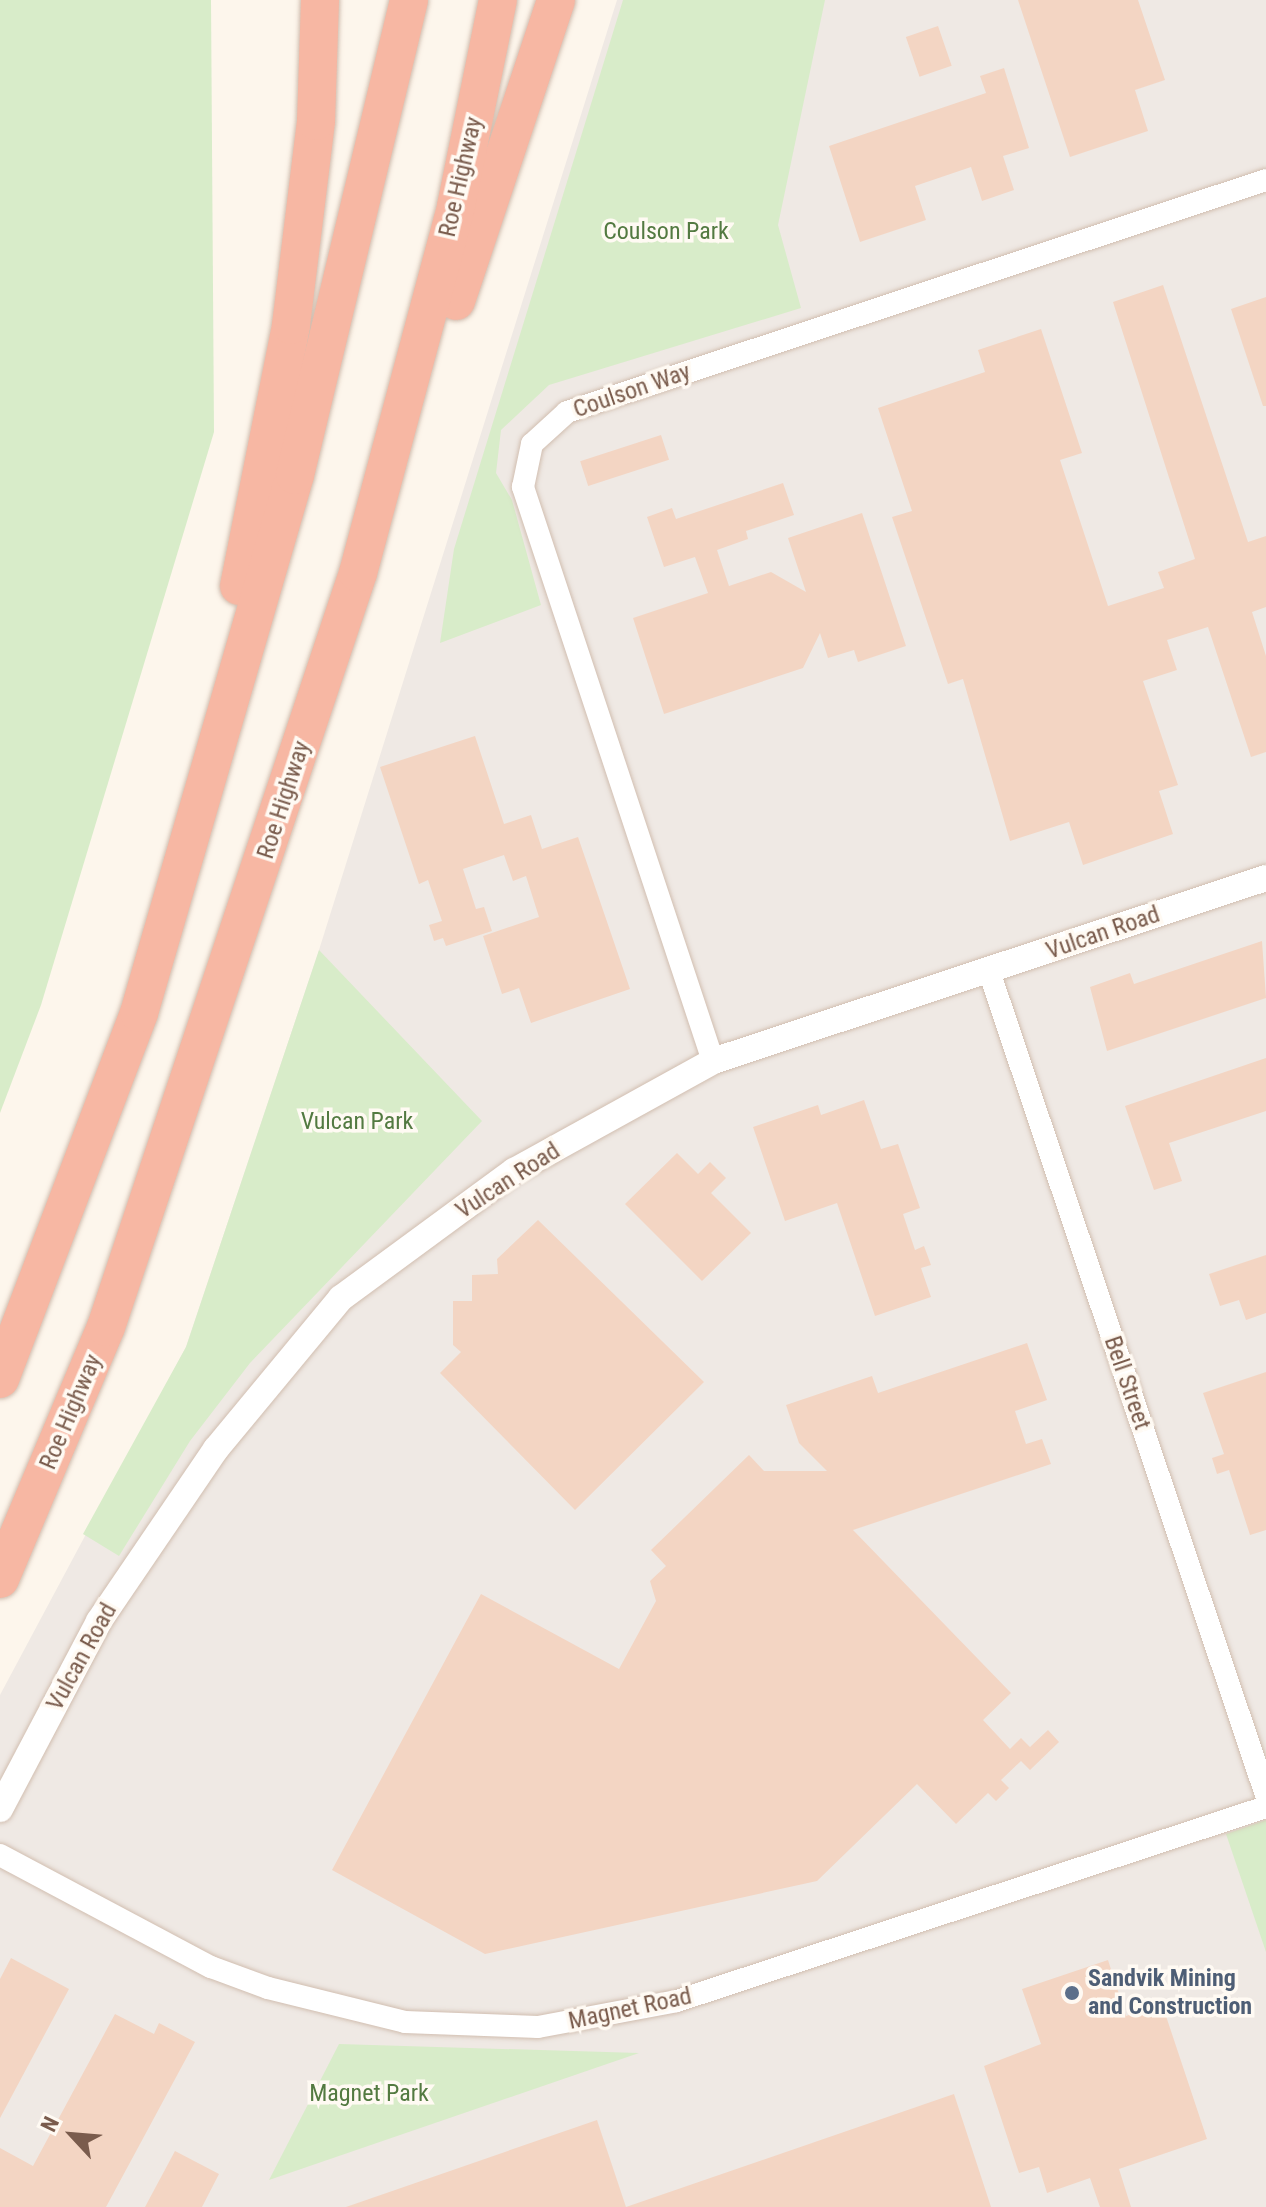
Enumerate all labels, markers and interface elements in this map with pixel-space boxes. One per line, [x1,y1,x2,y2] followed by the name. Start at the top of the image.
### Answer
[433,114,489,240] street label: Roe Highway
[603,218,729,246] park label: Coulson Park
[570,358,694,424] street label: Coulson Way
[251,737,317,863] street label: Roe Highway
[1042,900,1164,966] street label: Vulcan Road
[301,1108,413,1136] park label: Vulcan Park
[451,1137,565,1225] street label: Vulcan Road
[1098,1332,1156,1434] street label: Bell Street
[34,1350,108,1474] street label: Roe Highway
[41,1598,123,1716] street label: Vulcan Road
[1088,1965,1252,2021] place label: Sandvik Mining and Construction
[566,1982,694,2036] street label: Magnet Road
[1063,1984,1081,2002] marker: Sandvik Mining and Construction
[309,2080,429,2108] park label: Magnet Park
[32,2095,112,2175] north arrow
[36,2113,64,2136] text: N

